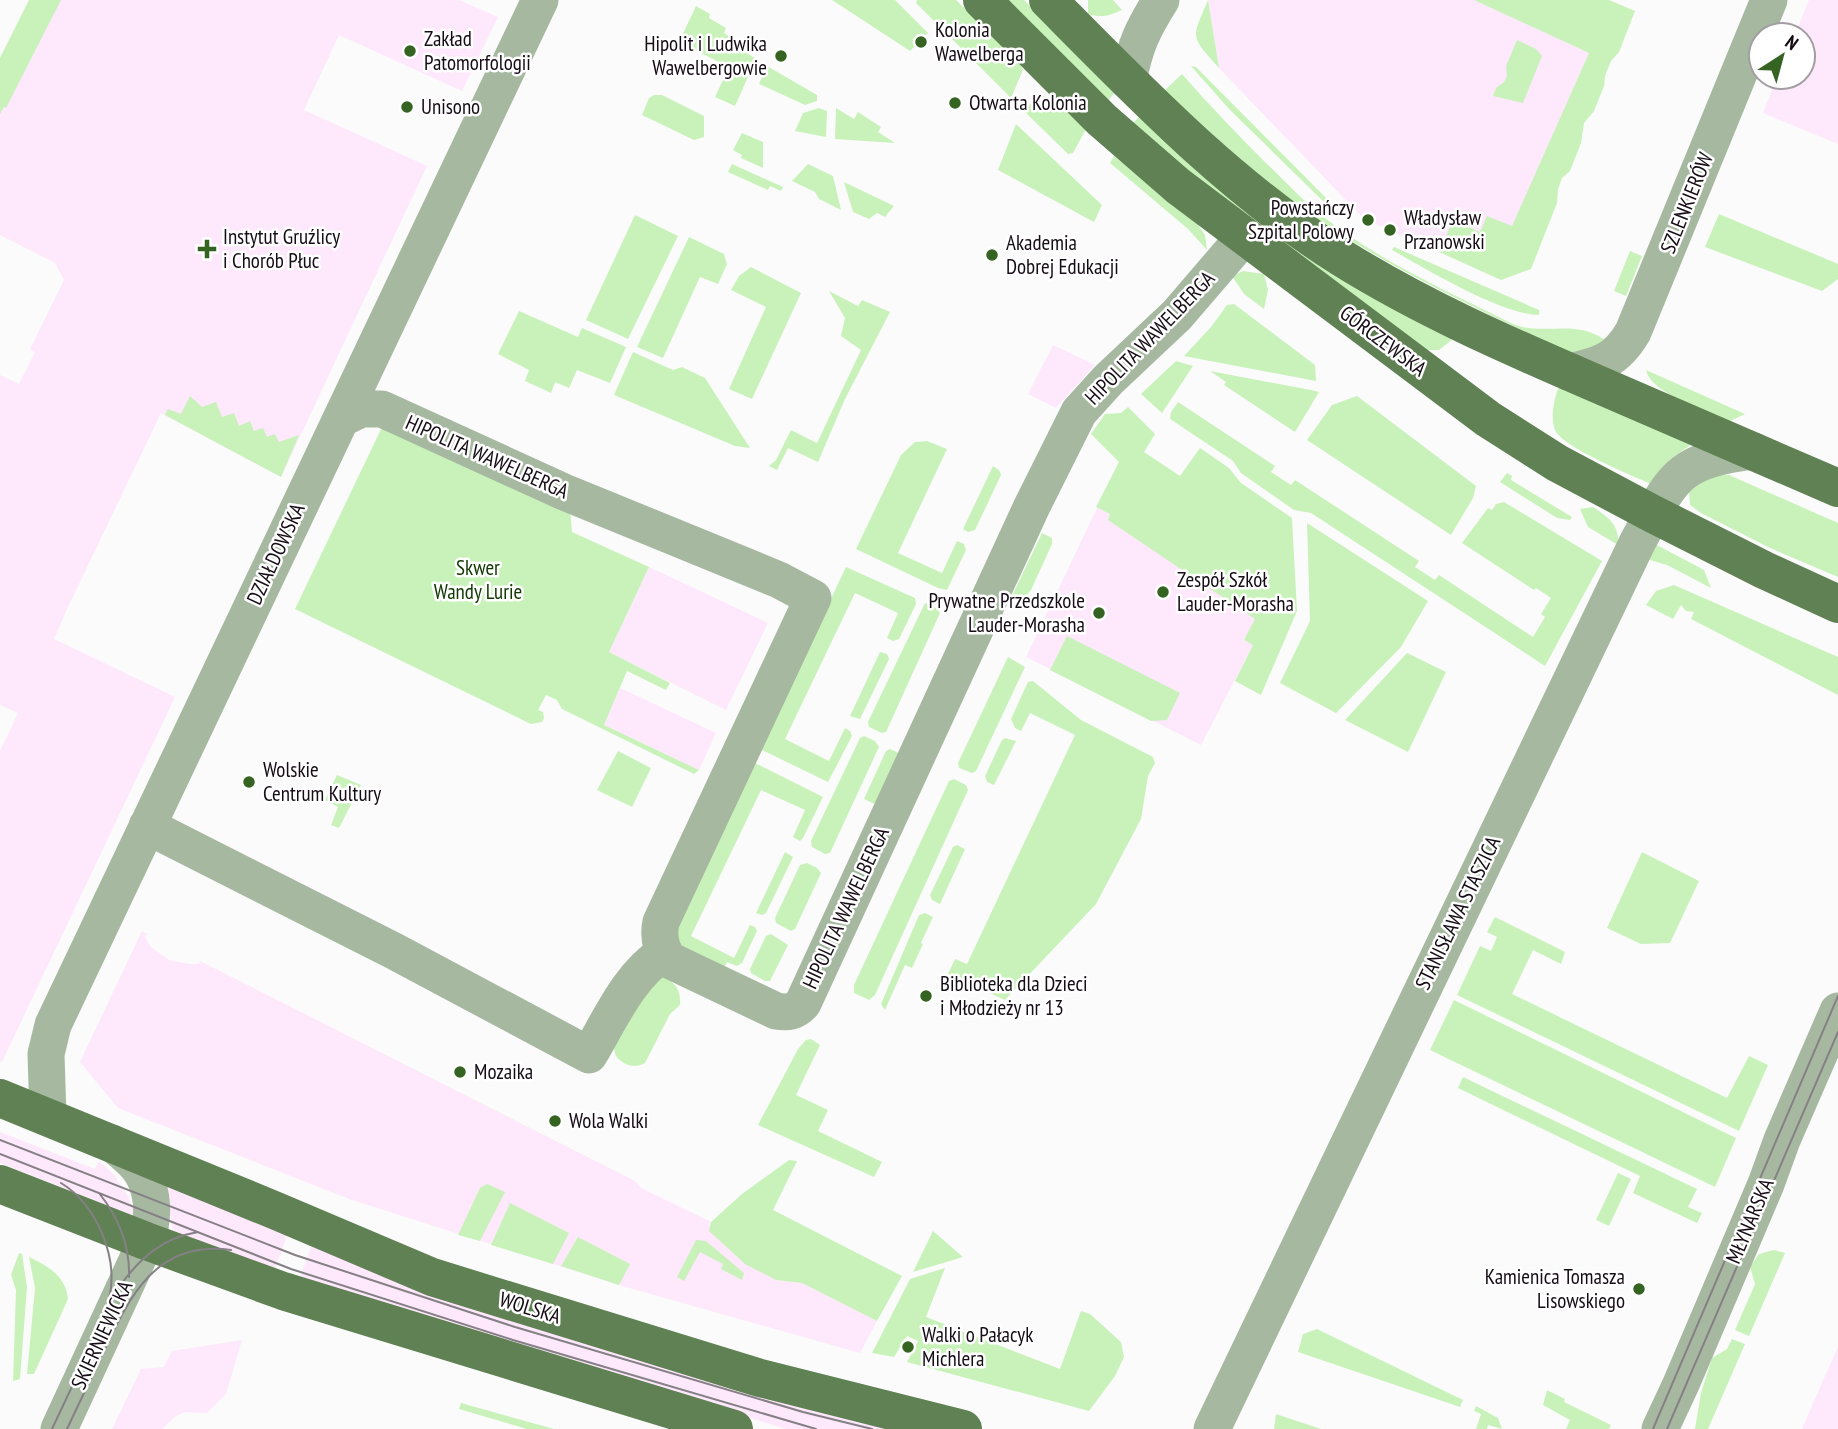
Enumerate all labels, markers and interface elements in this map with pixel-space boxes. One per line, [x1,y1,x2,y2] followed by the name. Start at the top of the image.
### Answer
[935,16,1024,67] place label: Kolonia Wawelberga
[1747,21,1817,91] north arrow
[424,25,531,76] place label: Zakład Patomorfologii
[644,30,767,81] place label: Hipolit i Ludwika Wawelbergowie
[1781,30,1803,55] text: N
[913,34,929,50] marker: Kolonia Wawelberga
[402,43,418,59] marker: Zakład Patomorfologii
[773,48,789,64] marker: Hipolit i Ludwika Wawelbergowie
[969,89,1087,116] place label: Otwarta Kolonia
[421,93,480,120] place label: Unisono
[947,95,963,111] marker: Otwarta Kolonia
[399,99,415,115] marker: Unisono
[1654,148,1719,257] street label: SZLENKIERÓW
[1248,194,1354,245] place label: Powstańczy Szpital Polowy
[1404,204,1485,255] place label: Władysław Przanowski
[1360,212,1376,228] marker: Powstańczy Szpital Polowy
[1382,222,1398,238] marker: Władysław Przanowski
[223,223,340,274] place label: Instytut Gruźlicy i Chorób Płuc
[1006,229,1119,280] place label: Akademia Dobrej Edukacji
[197,239,217,259] marker: Instytut Gruźlicy i Chorób Płuc
[984,247,1000,263] marker: Akademia Dobrej Edukacji
[1079,265,1220,410] street label: HIPOLITA WAWELBERGA
[1335,299,1432,382] street label: GÓRCZEWSKA
[402,409,573,505] street label: HIPOLITA WAWELBERGA
[240,499,311,609] street label: DZIAŁDOWSKA
[434,554,522,605] park label: Skwer Wandy Lurie
[1177,566,1294,617] place label: Zespół Szkół Lauder-Morasha
[1155,584,1171,600] marker: Zespół Szkół Lauder-Morasha
[928,587,1085,638] place label: Prywatne Przedszkole Lauder-Morasha
[1091,605,1107,621] marker: Prywatne Przedszkole Lauder-Morasha
[263,756,381,807] place label: Wolskie Centrum Kultury
[241,774,257,790] marker: Wolskie Centrum Kultury
[796,822,895,993] street label: HIPOLITA WAWELBERGA
[1409,832,1506,994] street label: STANISŁAWA STASZICA
[940,970,1088,1021] place label: Biblioteka dla Dzieci i Młodzieży nr 13
[918,988,934,1004] marker: Biblioteka dla Dzieci i Młodzieży nr 13
[474,1058,533,1085] place label: Mozaika
[452,1064,468,1080] marker: Mozaika
[569,1107,648,1134] place label: Wola Walki
[547,1113,563,1129] marker: Wola Walki
[1720,1174,1780,1267] street label: MŁYNARSKA
[1485,1263,1625,1314] place label: Kamienica Tomasza Lisowskiego
[65,1276,139,1393] street label: SKIERNIEWICKA
[1631,1281,1647,1297] marker: Kamienica Tomasza Lisowskiego
[496,1285,564,1330] street label: WOLSKA
[922,1321,1033,1372] place label: Walki o Pałacyk Michlera
[900,1339,916,1355] marker: Walki o Pałacyk Michlera

